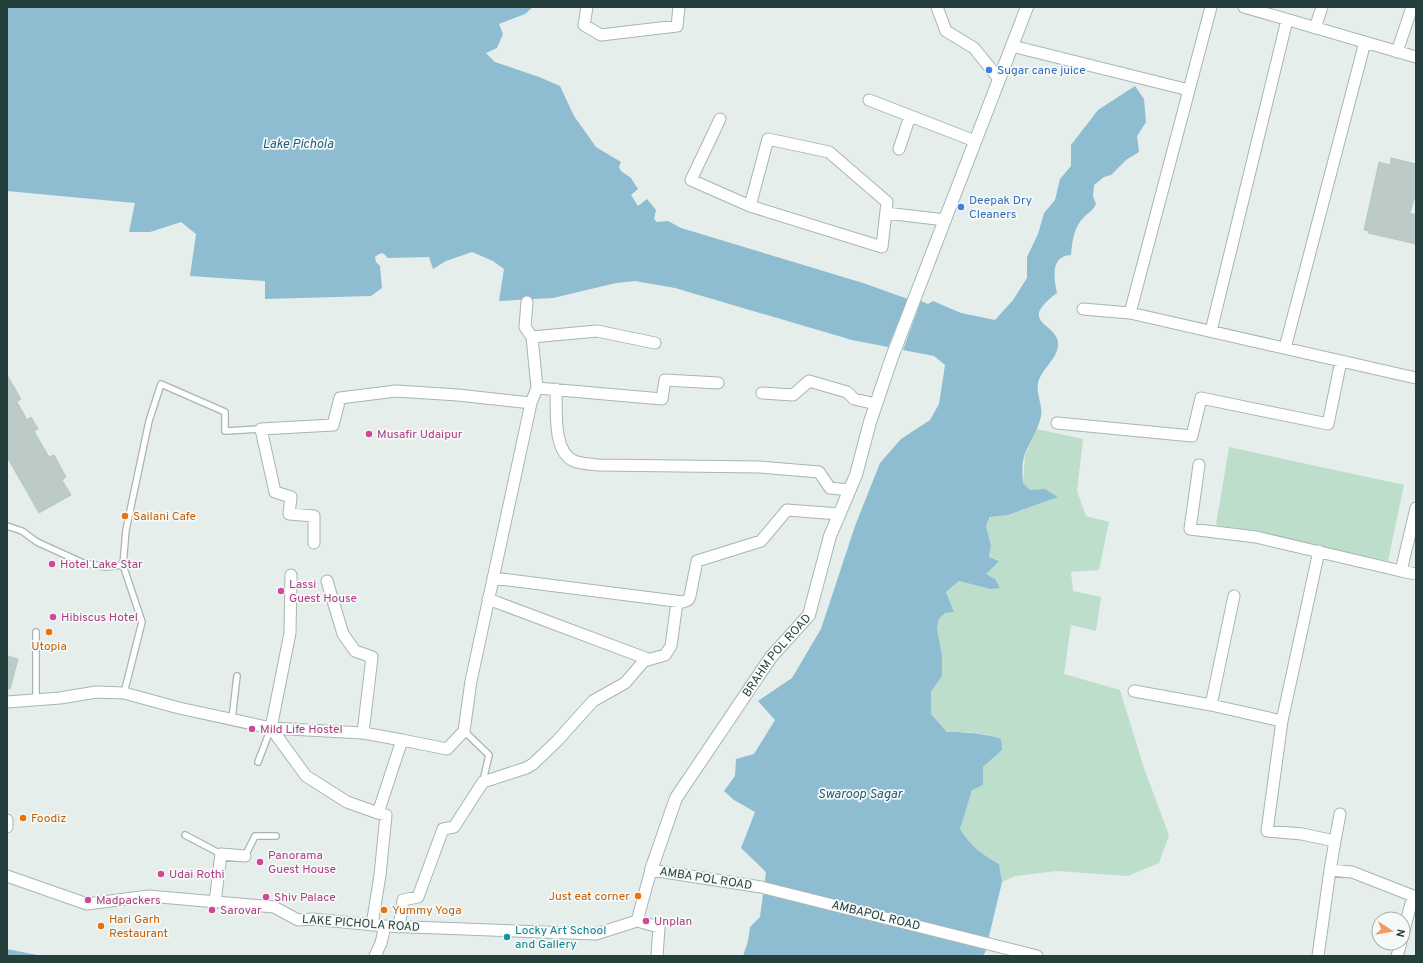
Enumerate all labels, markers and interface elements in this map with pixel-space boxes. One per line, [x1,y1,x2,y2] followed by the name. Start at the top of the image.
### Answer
[997,63,1086,79] place label: Sugar cane juice
[984,65,994,75] marker: Sugar cane juice
[263,137,334,153] water label: Lake Pichola
[969,193,1032,223] place label: Deepak Dry Cleaners
[956,202,966,212] marker: Deepak Dry Cleaners
[377,427,463,443] place label: Musafir Udaipur
[364,429,374,439] marker: Musafir Udaipur
[133,509,196,525] place label: Sailani Cafe
[120,511,130,521] marker: Sailani Cafe
[60,557,143,573] place label: Hotel Lake Star
[47,559,57,569] marker: Hotel Lake Star
[289,577,357,607] place label: Lassi Guest House
[276,586,286,596] marker: Lassi Guest House
[61,610,138,626] place label: Hibiscus Hotel
[739,611,815,700] street label: BRAHM POL ROAD
[48,612,58,622] marker: Hibiscus Hotel
[44,627,54,637] marker: Utopia
[31,639,67,655] place label: Utopia
[260,722,343,738] place label: Mild Life Hostel
[247,724,257,734] marker: Mild Life Hostel
[818,787,903,803] water label: Swaroop Sagar
[31,811,66,827] place label: Foodiz
[18,813,28,823] marker: Foodiz
[268,848,336,878] place label: Panorama Guest House
[255,857,265,867] marker: Panorama Guest House
[658,864,753,894] street label: AMBA POL ROAD
[169,867,225,883] place label: Udai Rothi
[156,869,166,879] marker: Udai Rothi
[548,889,630,905] place label: Just eat corner
[274,890,336,906] place label: Shiv Palace
[633,891,643,901] marker: Just eat corner
[261,892,271,902] marker: Shiv Palace
[96,893,161,909] place label: Madpackers
[83,895,93,905] marker: Madpackers
[830,897,922,935] street label: AMBAPOL ROAD
[220,903,262,919] place label: Sarovar
[392,903,462,919] place label: Yummy Yoga
[207,905,217,915] marker: Sarovar
[379,905,389,915] marker: Yummy Yoga
[1371,911,1411,951] north arrow
[109,912,168,942] place label: Hari Garh Restaurant
[301,912,420,936] street label: LAKE PICHOLA ROAD
[654,914,692,930] place label: Unplan
[641,916,651,926] marker: Unplan
[96,921,106,931] marker: Hari Garh Restaurant
[515,923,606,953] place label: Locky Art School and Gallery
[1392,928,1407,938] text: N
[502,932,512,942] marker: Locky Art School and Gallery

